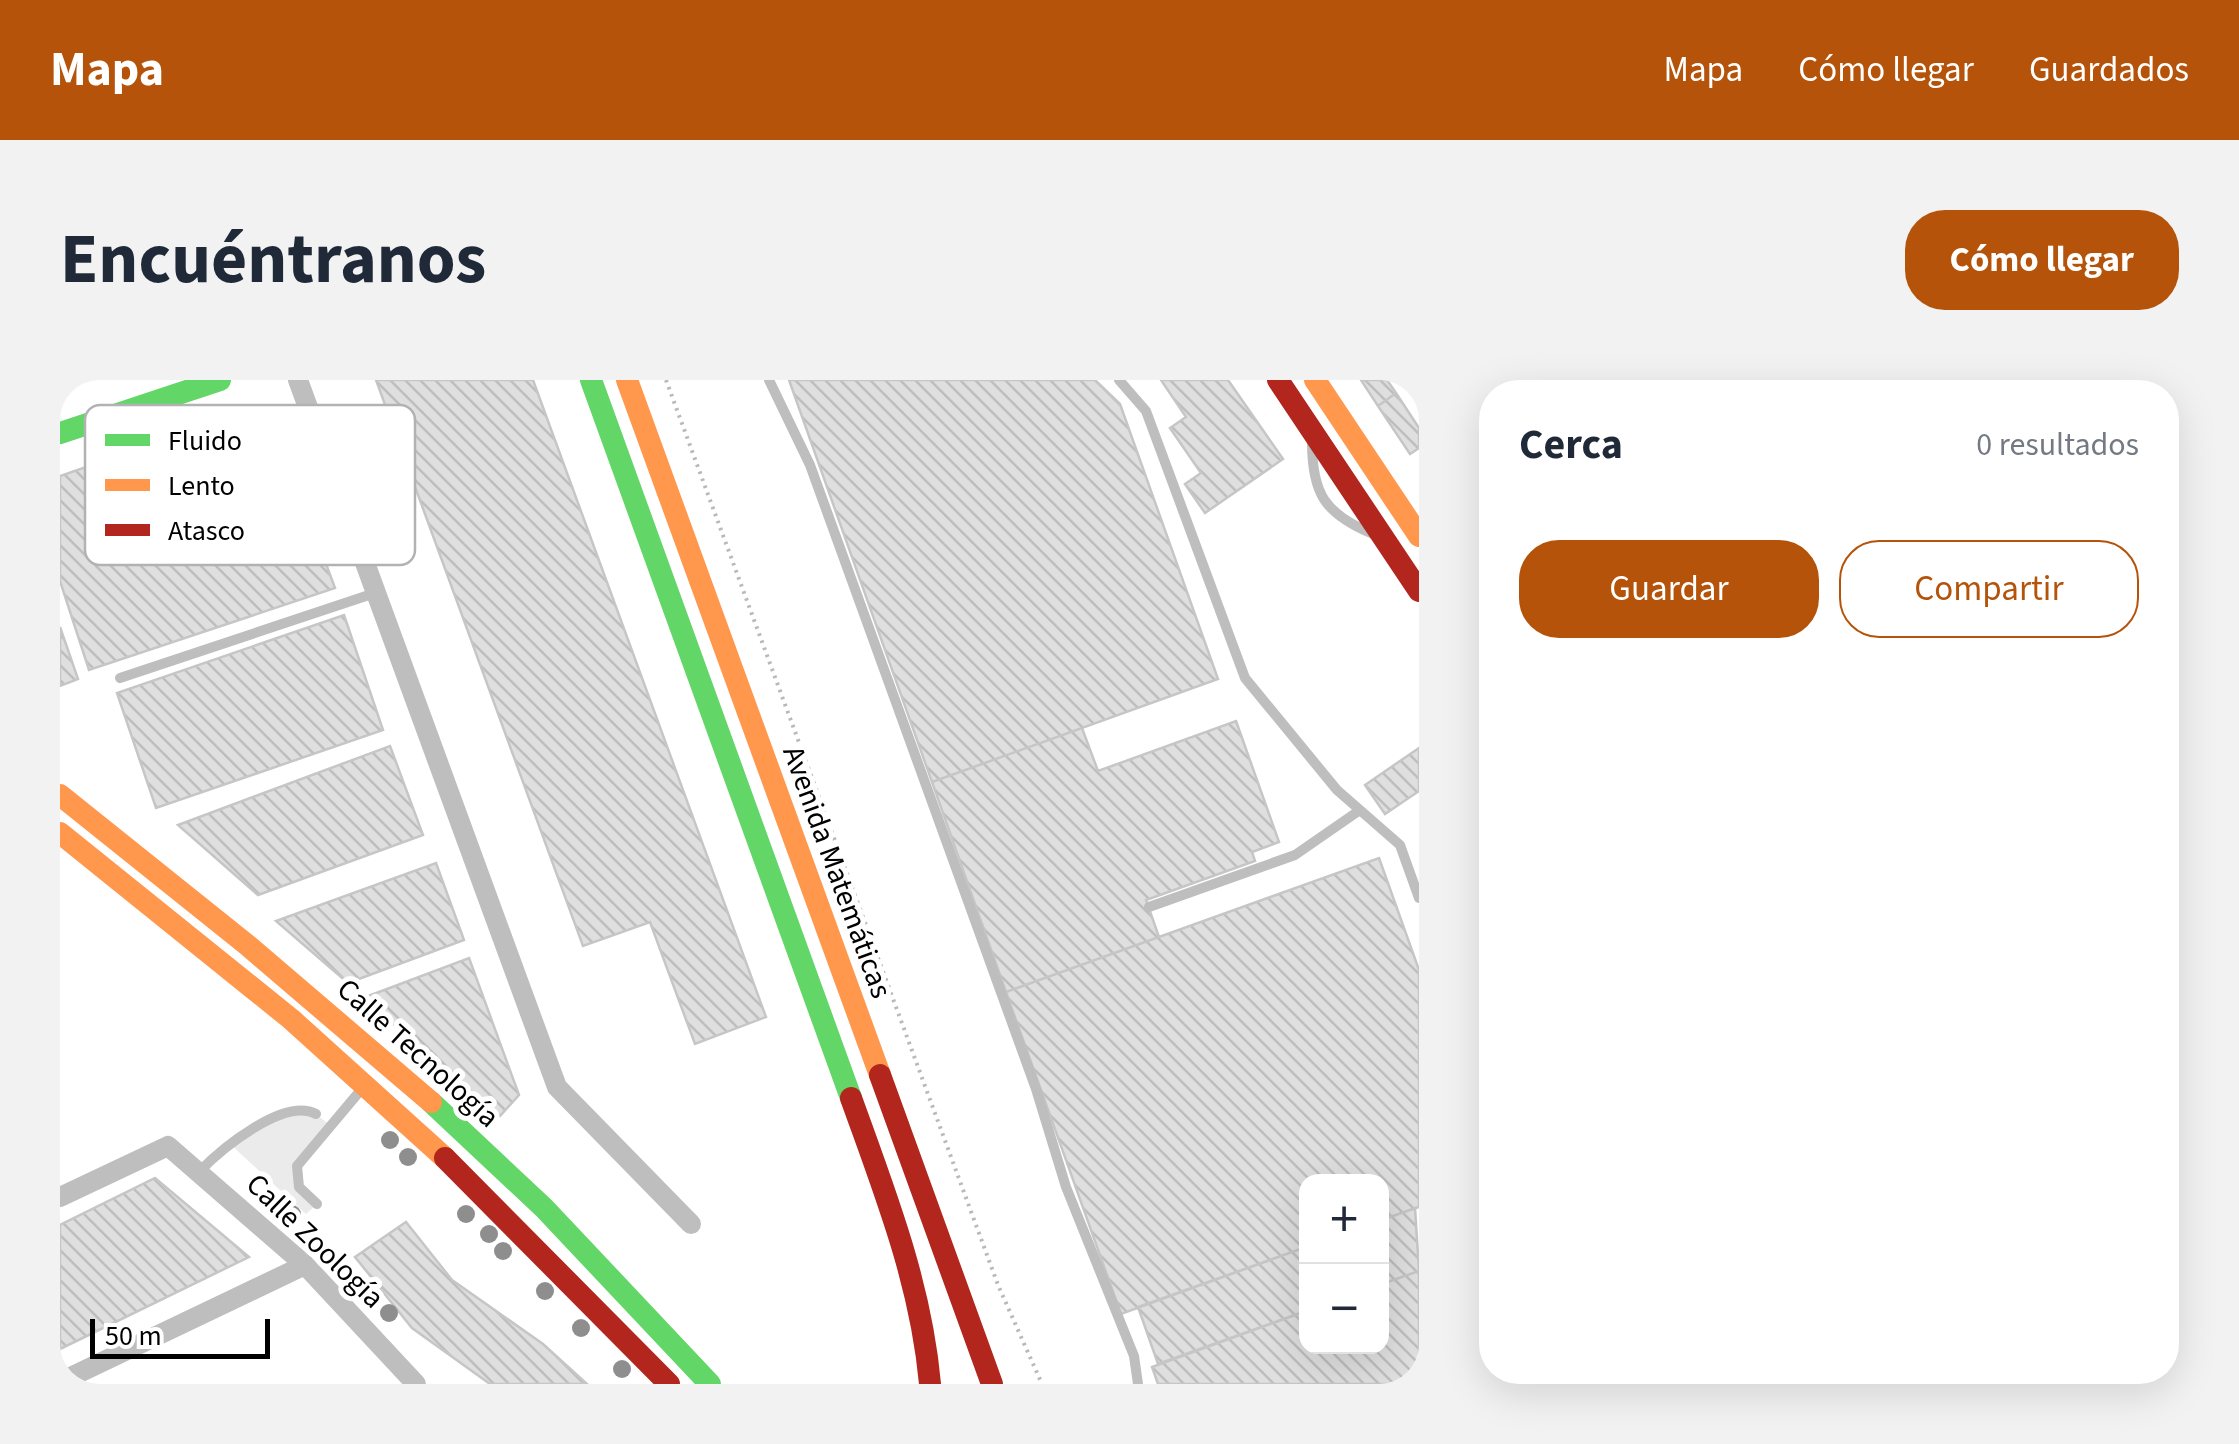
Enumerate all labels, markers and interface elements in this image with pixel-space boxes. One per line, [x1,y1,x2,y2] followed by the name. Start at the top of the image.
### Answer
[50,36,164,104] text: Mapa
[1664,45,1743,95] text: Mapa
[1798,45,1974,95] text: Cómo llegar
[2029,45,2189,95] text: Guardados
[60,210,486,310] text: Encuéntranos
[1905,210,2179,310] button: Cómo llegar
[85,405,415,565] legend
[1519,415,1623,475] text: Cerca
[168,421,242,461] text: Fluido
[1976,422,2139,468] text: 0 resultados
[168,466,235,506] text: Lento
[168,511,245,551] text: Atasco
[1519,540,1819,638] button: Guardar
[1839,540,2139,638] button: Compartir
[771,740,903,1004] street label: Avenida Matemáticas
[327,968,509,1138] street label: Calle Tecnología
[236,1164,394,1318] street label: Calle Zoología
[1299,1174,1389,1354] map controls
[1299,1174,1389,1264] button: +
[1299,1264,1389,1354] button: −
[90,1314,270,1358] scale bar
[105,1316,162,1356] text: 50 m

